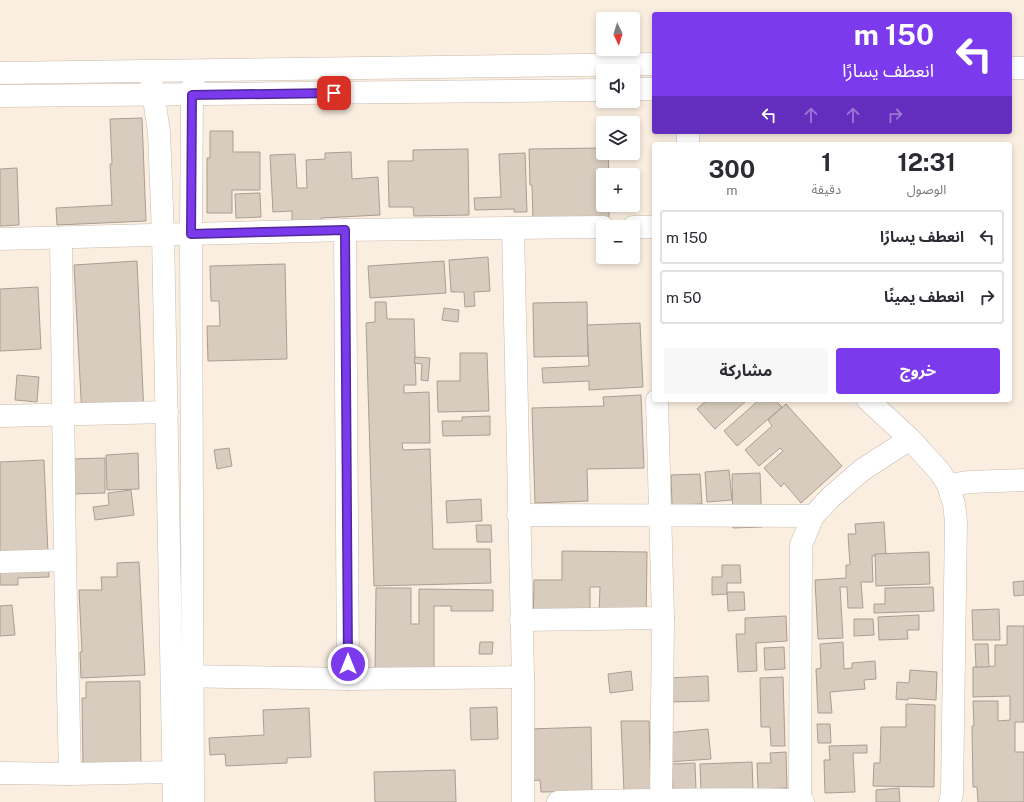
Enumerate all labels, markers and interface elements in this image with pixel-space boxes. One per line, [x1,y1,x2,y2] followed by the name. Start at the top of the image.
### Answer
[596,12,640,56] north arrow
[596,12,640,264] map controls
[854,18,934,51] text: 150 m
[948,28,1000,80] icon: left
[842,60,934,81] text: انعطف يسارًا
[596,64,640,108] button: sound
[317,76,351,110] pin
[323,82,345,104] icon: arrive
[758,104,780,126] icon: left
[800,104,822,126] icon: ahead
[842,104,864,126] icon: ahead
[884,104,906,126] icon: right
[596,116,640,160] button: layers
[821,148,831,176] text: 1
[897,148,956,176] text: 12:31
[708,155,755,183] text: 300
[596,168,640,212] button: +
[811,182,841,197] text: دقيقة
[907,182,946,197] text: الوصول
[726,183,737,198] text: m
[596,220,640,264] button: −
[976,226,998,248] icon: left
[880,228,964,245] text: انعطف يسارًا
[666,229,708,246] text: 150 m
[976,286,998,308] icon: right
[884,288,964,305] text: انعطف يمينًا
[666,289,701,306] text: 50 m
[664,348,828,394] button: مشاركة
[836,348,1000,394] button: خروج
[327,643,369,685] position arrow

